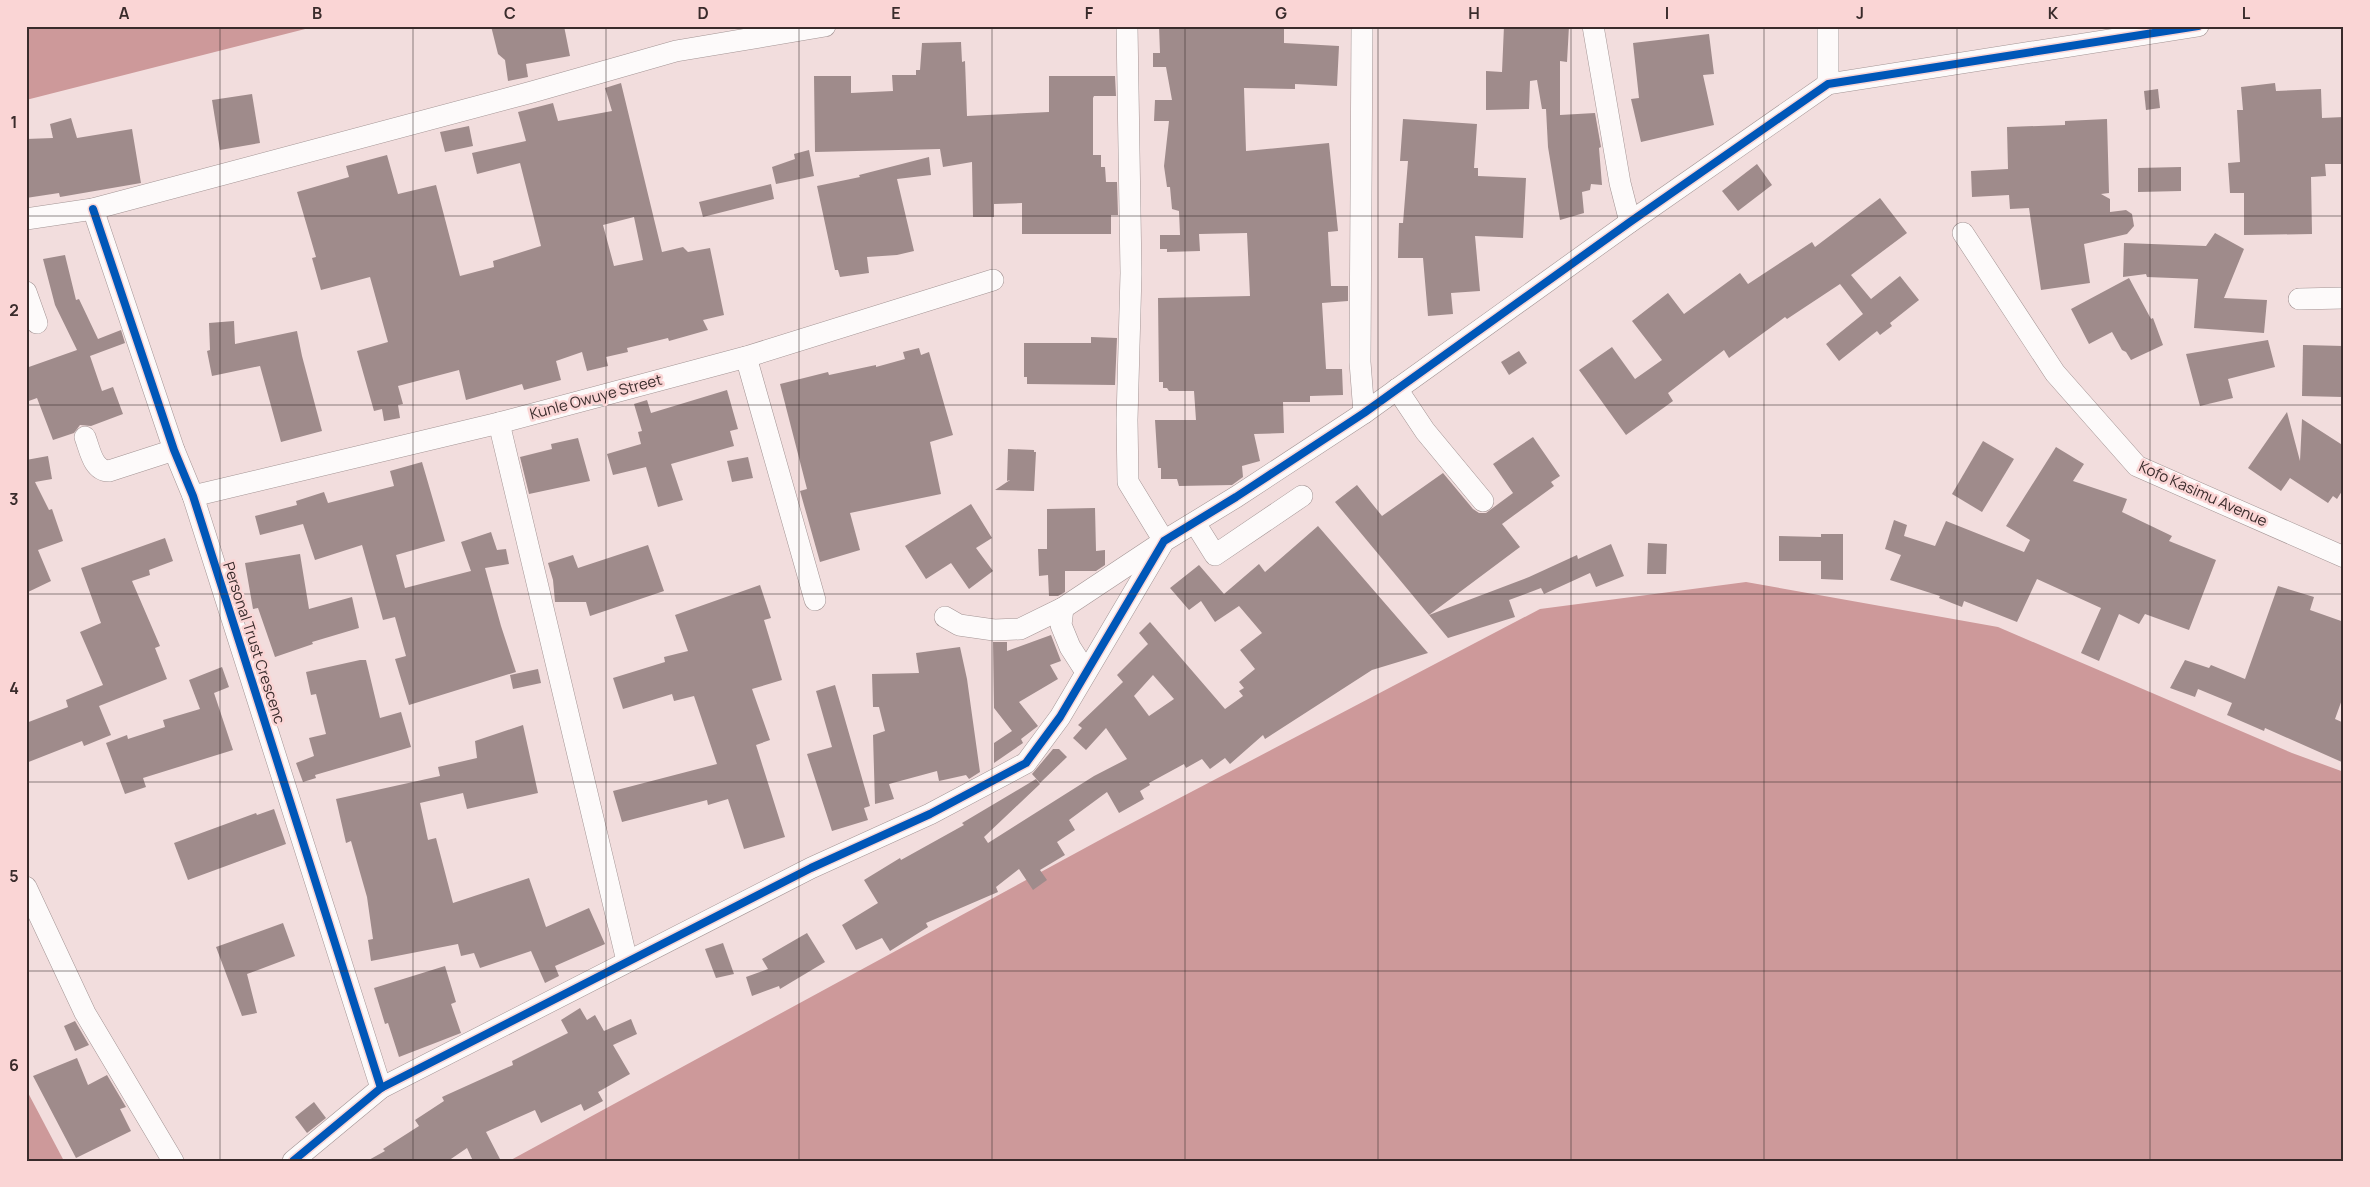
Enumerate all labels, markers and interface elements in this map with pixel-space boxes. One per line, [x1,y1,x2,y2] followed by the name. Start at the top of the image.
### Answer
[119,2,130,24] text: A
[312,2,322,24] text: B
[504,2,516,24] text: C
[697,2,709,24] text: D
[891,2,901,24] text: E
[1085,2,1094,24] text: F
[1275,2,1287,24] text: G
[1468,2,1480,24] text: H
[1665,2,1669,24] text: I
[1856,2,1864,24] text: J
[2048,2,2059,24] text: K
[2242,2,2251,24] text: L
[10,111,18,133] text: 1
[9,299,19,321] text: 2
[527,369,664,424] street label: Kunle Owuye Street
[2136,456,2271,531] street label: Kofo Kasimu Avenue
[9,488,19,510] text: 3
[218,559,291,727] street label: Personal Trust Crescenc
[9,677,19,699] text: 4
[9,865,19,887] text: 5
[9,1054,19,1076] text: 6

